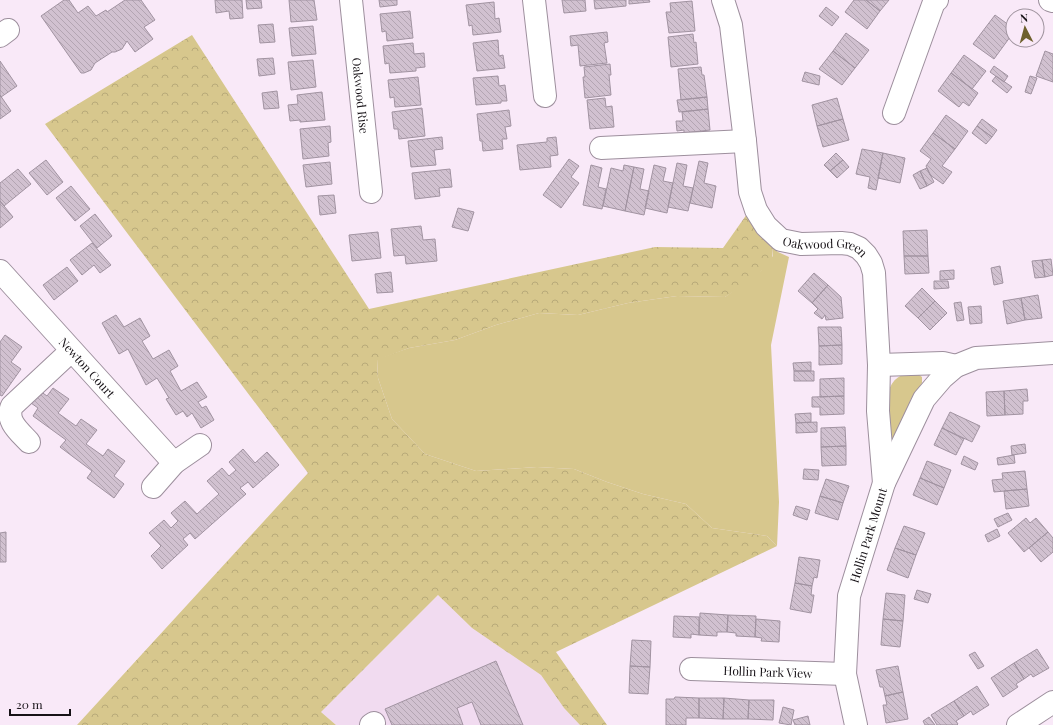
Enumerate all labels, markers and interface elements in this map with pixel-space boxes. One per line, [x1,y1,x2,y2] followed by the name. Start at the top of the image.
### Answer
[1005,8,1045,48] north arrow
[1019,10,1029,25] text: N
[349,57,373,134] street label: Oakwood Rise
[781,233,871,260] street label: Oakwood Green
[56,334,119,401] street label: Newton Court
[846,485,890,585] street label: Hollin Park Mount
[723,662,813,681] street label: Hollin Park View
[10,691,70,717] scale bar
[16,696,43,712] text: 20 m

